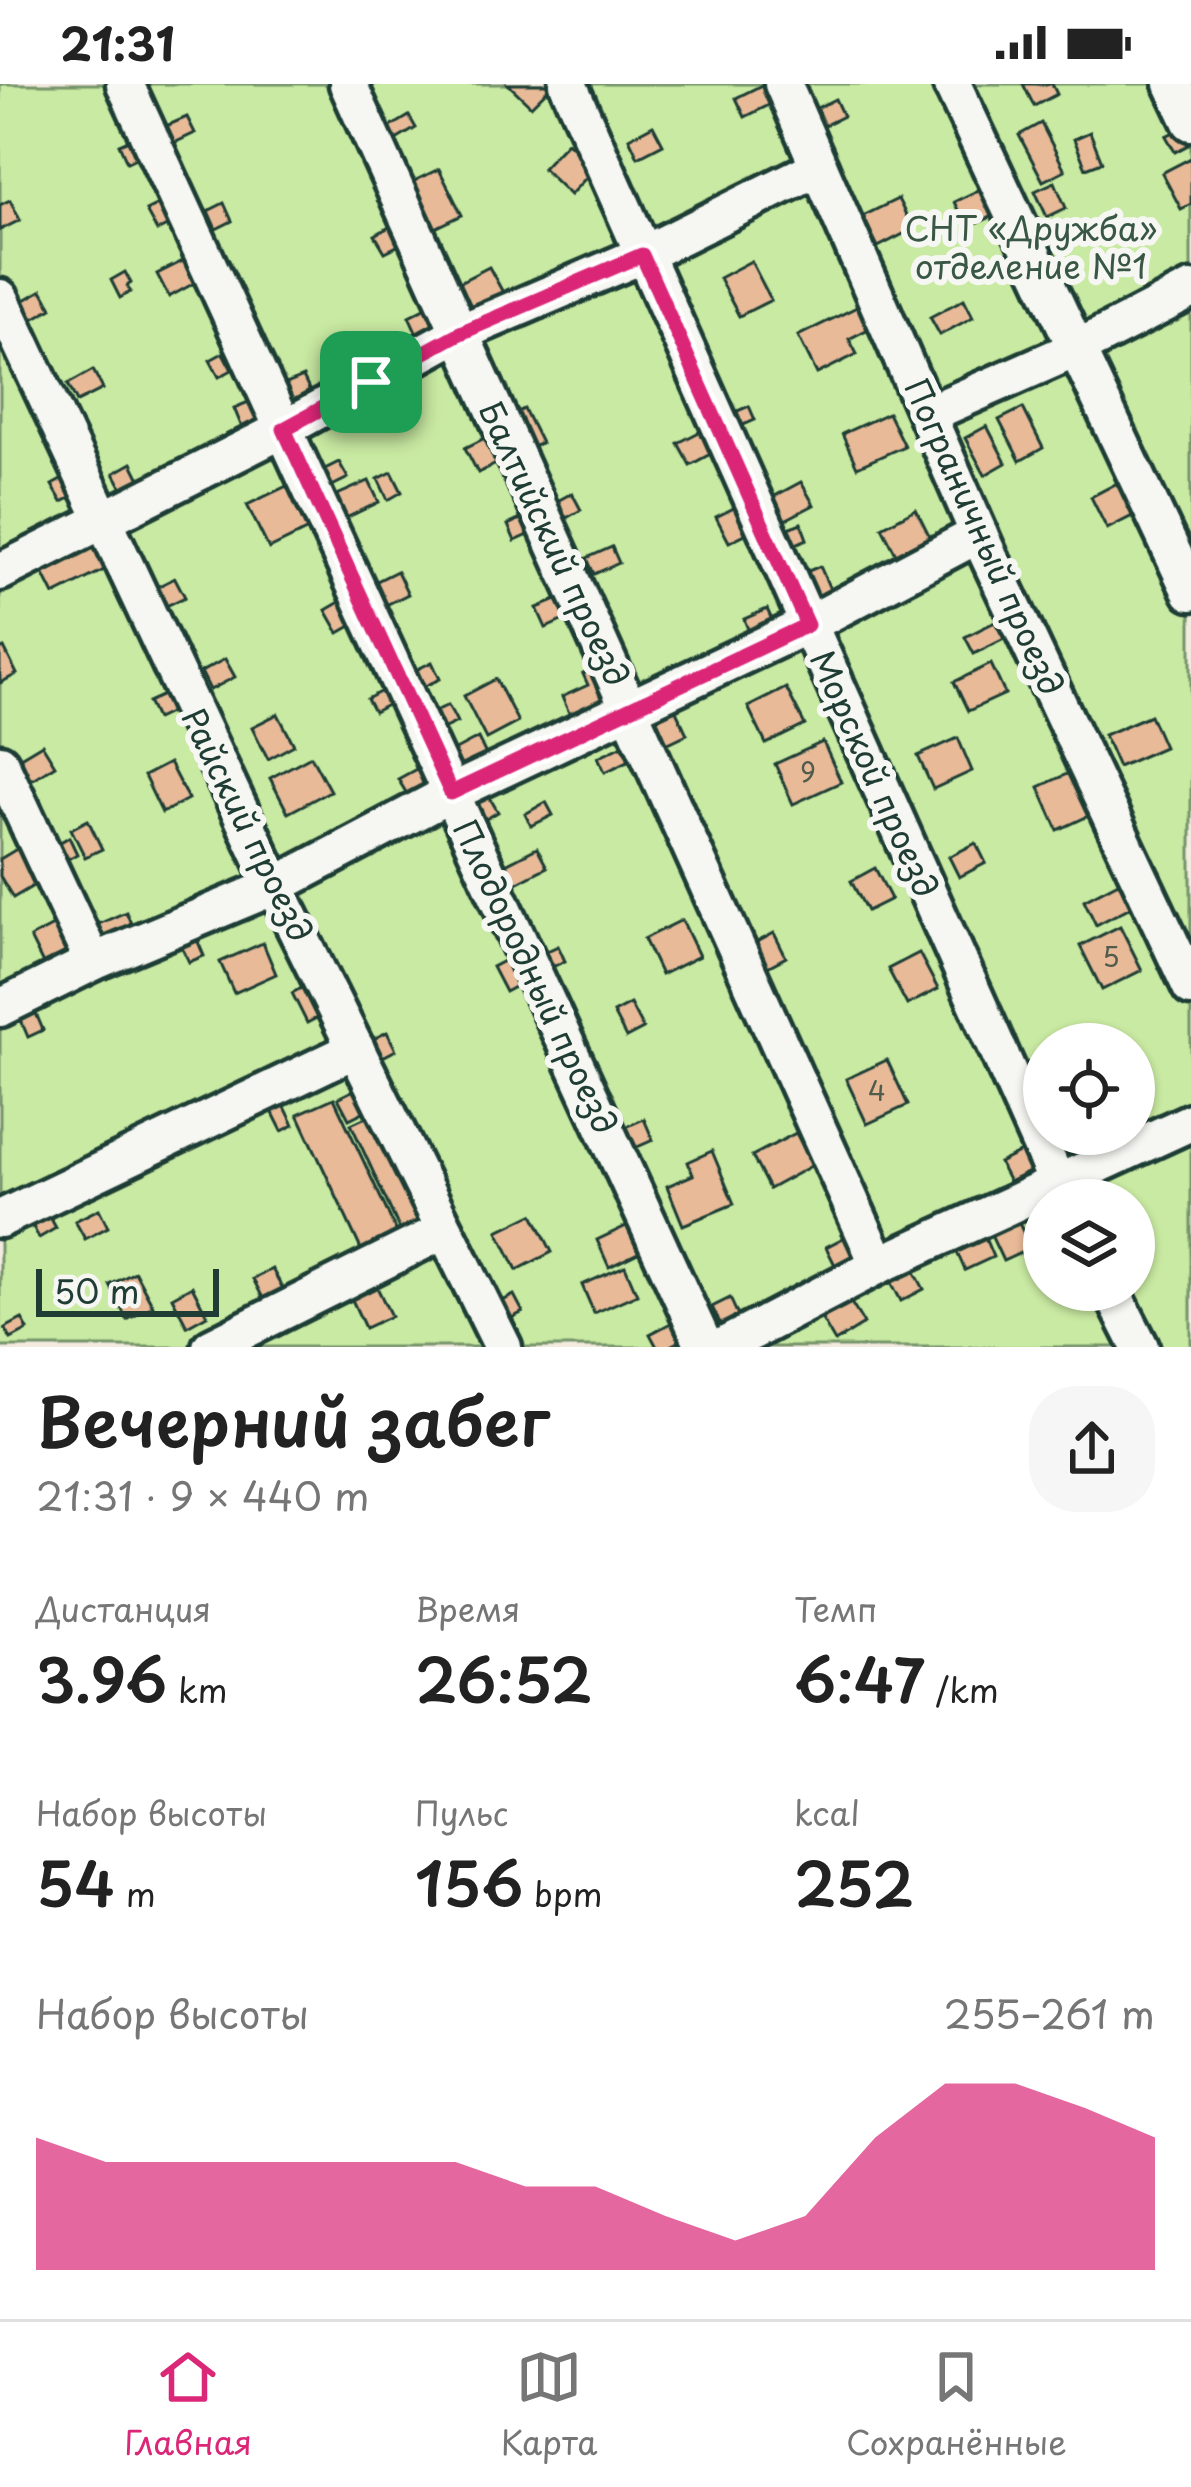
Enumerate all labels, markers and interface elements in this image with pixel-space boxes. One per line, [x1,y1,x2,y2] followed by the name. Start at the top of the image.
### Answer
[60,8,175,76] text: 21:31
[905,202,1157,290] park label: СНТ «Дружба» отделение №1
[320,331,422,433] pin
[338,349,404,415] icon: arrive
[893,370,1078,703] street label: Пограничный проезд
[468,392,644,694] street label: Балтийский проезд
[799,642,953,905] street label: Морской проезд
[170,699,327,950] street label: Райский проезд
[800,750,816,791] house number: 9
[442,811,632,1142] street label: Плодородный проезд
[1102,935,1120,976] house number: 5
[1023,1023,1155,1311] map controls
[1023,1023,1155,1155] button: locate
[868,1069,886,1110] house number: 4
[1023,1179,1155,1311] button: layers
[36,1263,219,1316] scale bar
[54,1265,140,1315] text: 50 m
[36,1370,550,1469] text: Вечерний забег
[1029,1386,1155,1512] button: share
[36,1465,370,1524] text: 21:31 · 9 × 440 m
[36,1583,211,1633] text: Дистанция
[415,1583,520,1633] text: Время
[794,1583,877,1633] text: Темп
[36,1633,167,1723] text: 3.96
[415,1633,593,1723] text: 26:52
[794,1633,925,1723] text: 6:47
[167,1664,228,1714] text: km
[925,1664,999,1714] text: /km
[36,1787,267,1837] text: Набор высоты
[415,1787,508,1837] text: Пульс
[794,1787,860,1837] text: kcal
[36,1837,115,1927] text: 54
[415,1837,523,1927] text: 156
[794,1837,914,1927] text: 252
[115,1868,156,1918] text: m
[523,1868,603,1918] text: bpm
[36,1983,309,2042] text: Набор высоты
[944,1983,1155,2042] text: 255–261 m
[124,2344,252,2466] tab: Главная
[501,2344,598,2466] tab: Карта
[846,2344,1067,2466] tab: Сохранённые

